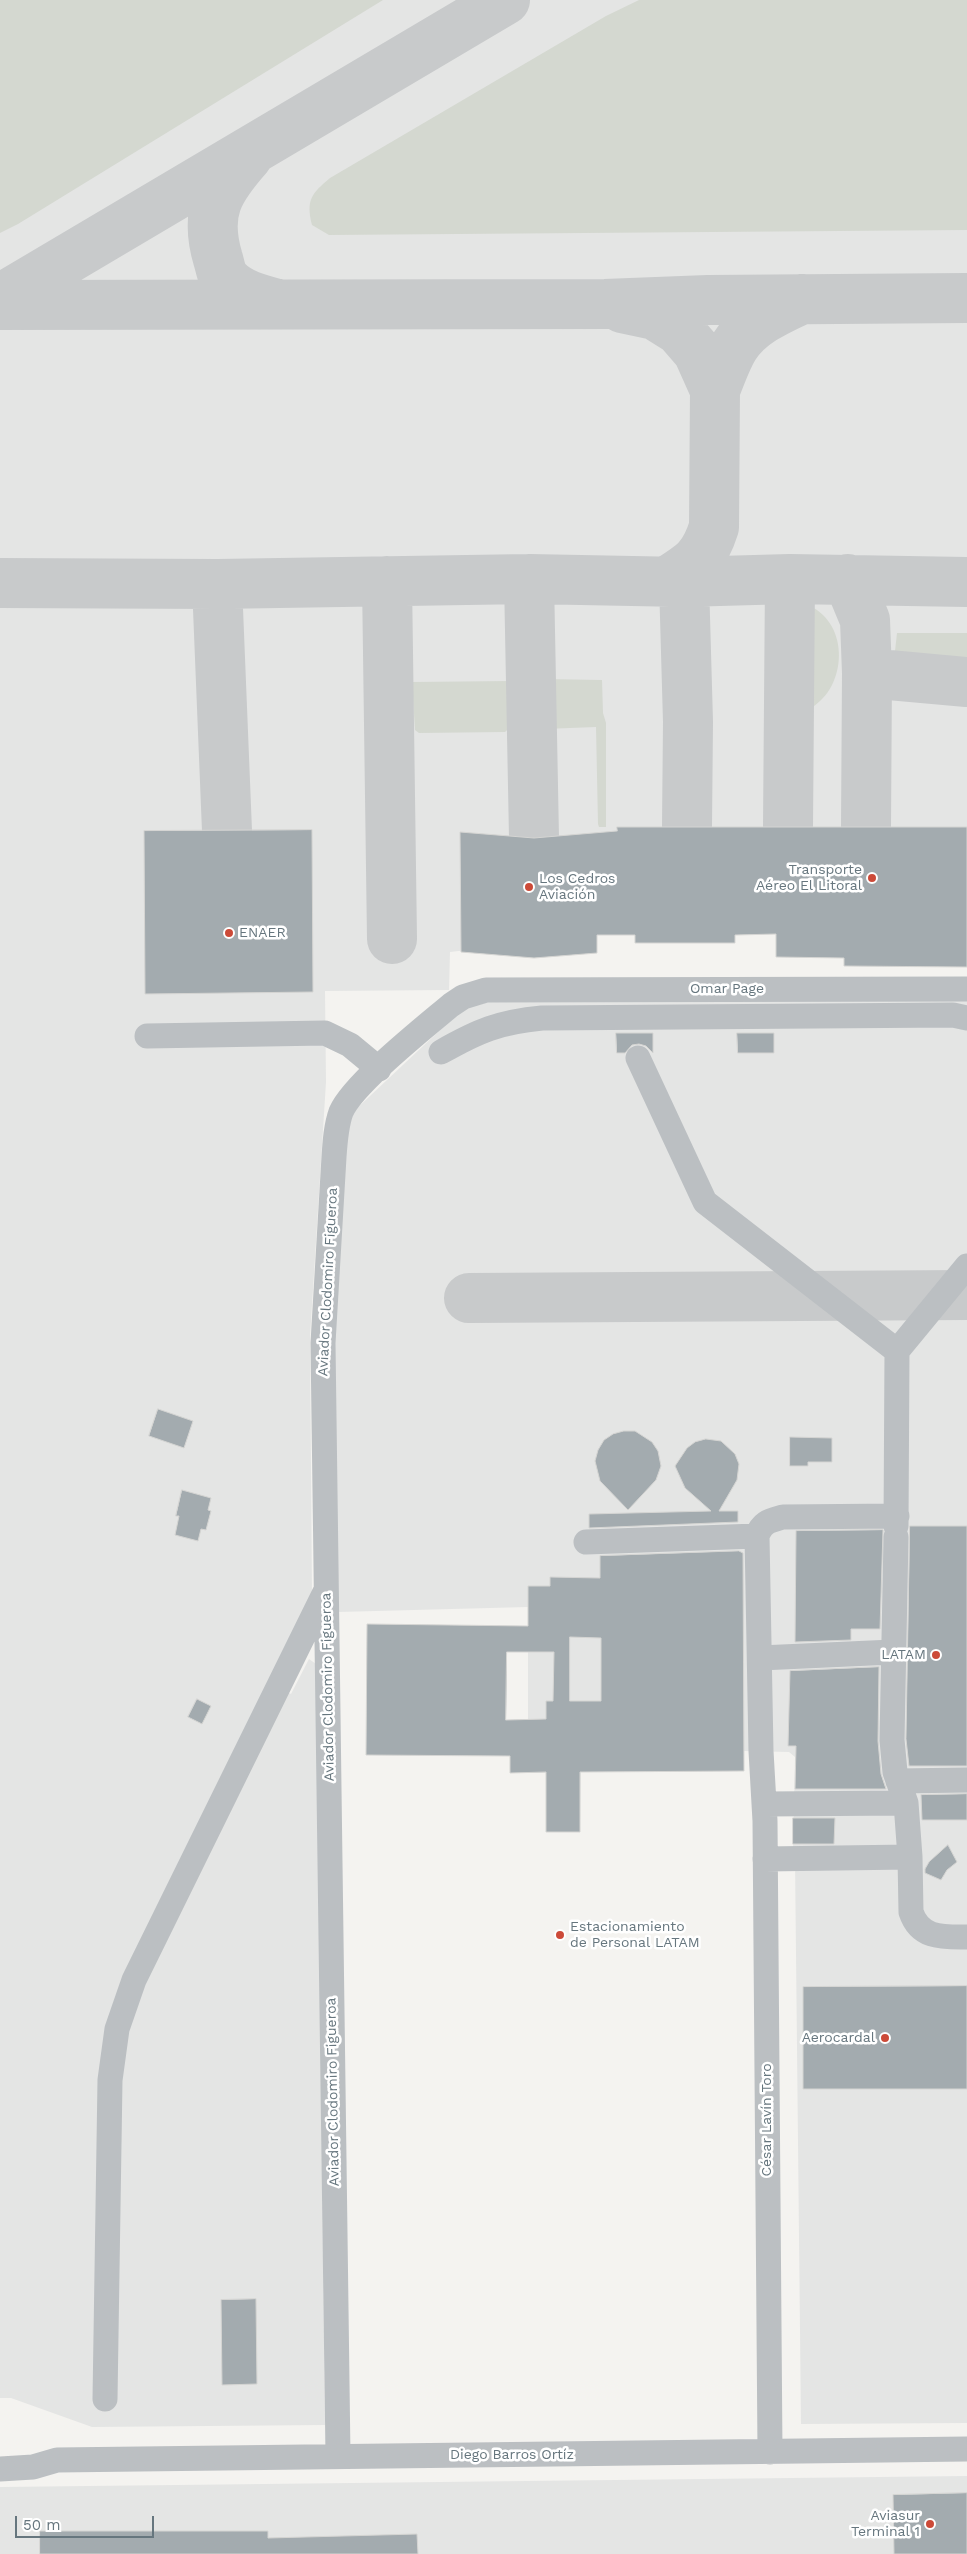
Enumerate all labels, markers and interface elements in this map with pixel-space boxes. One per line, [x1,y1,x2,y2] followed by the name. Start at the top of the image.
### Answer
[756,862,862,894] place label: Transporte Aéreo El Litoral
[539,871,615,904] place label: Los Cedros Aviación
[866,872,878,884] marker: Transporte Aéreo El Litoral
[523,881,535,893] marker: Los Cedros Aviación
[239,925,286,941] place label: ENAER
[223,927,235,939] marker: ENAER
[690,981,764,997] street label: Omar Page
[315,1187,341,1377] street label: Aviador Clodomiro Figueroa
[318,1592,338,1782] street label: Aviador Clodomiro Figueroa
[881,1647,926,1663] place label: LATAM
[930,1649,942,1661] marker: LATAM
[570,1919,700,1951] place label: Estacionamiento de Personal LATAM
[554,1929,566,1941] marker: Estacionamiento de Personal LATAM
[323,1997,343,2187] street label: Aviador Clodomiro Figueroa
[802,2030,875,2046] place label: Aerocardal
[879,2032,891,2044] marker: Aerocardal
[759,2063,775,2177] street label: César Lavín Toro
[450,2447,574,2463] street label: Diego Barros Ortíz
[18,2506,156,2538] scale bar
[851,2508,920,2540] place label: Aviasur Terminal 1
[23,2516,60,2534] text: 50 m
[924,2518,936,2530] marker: Aviasur Terminal 1

